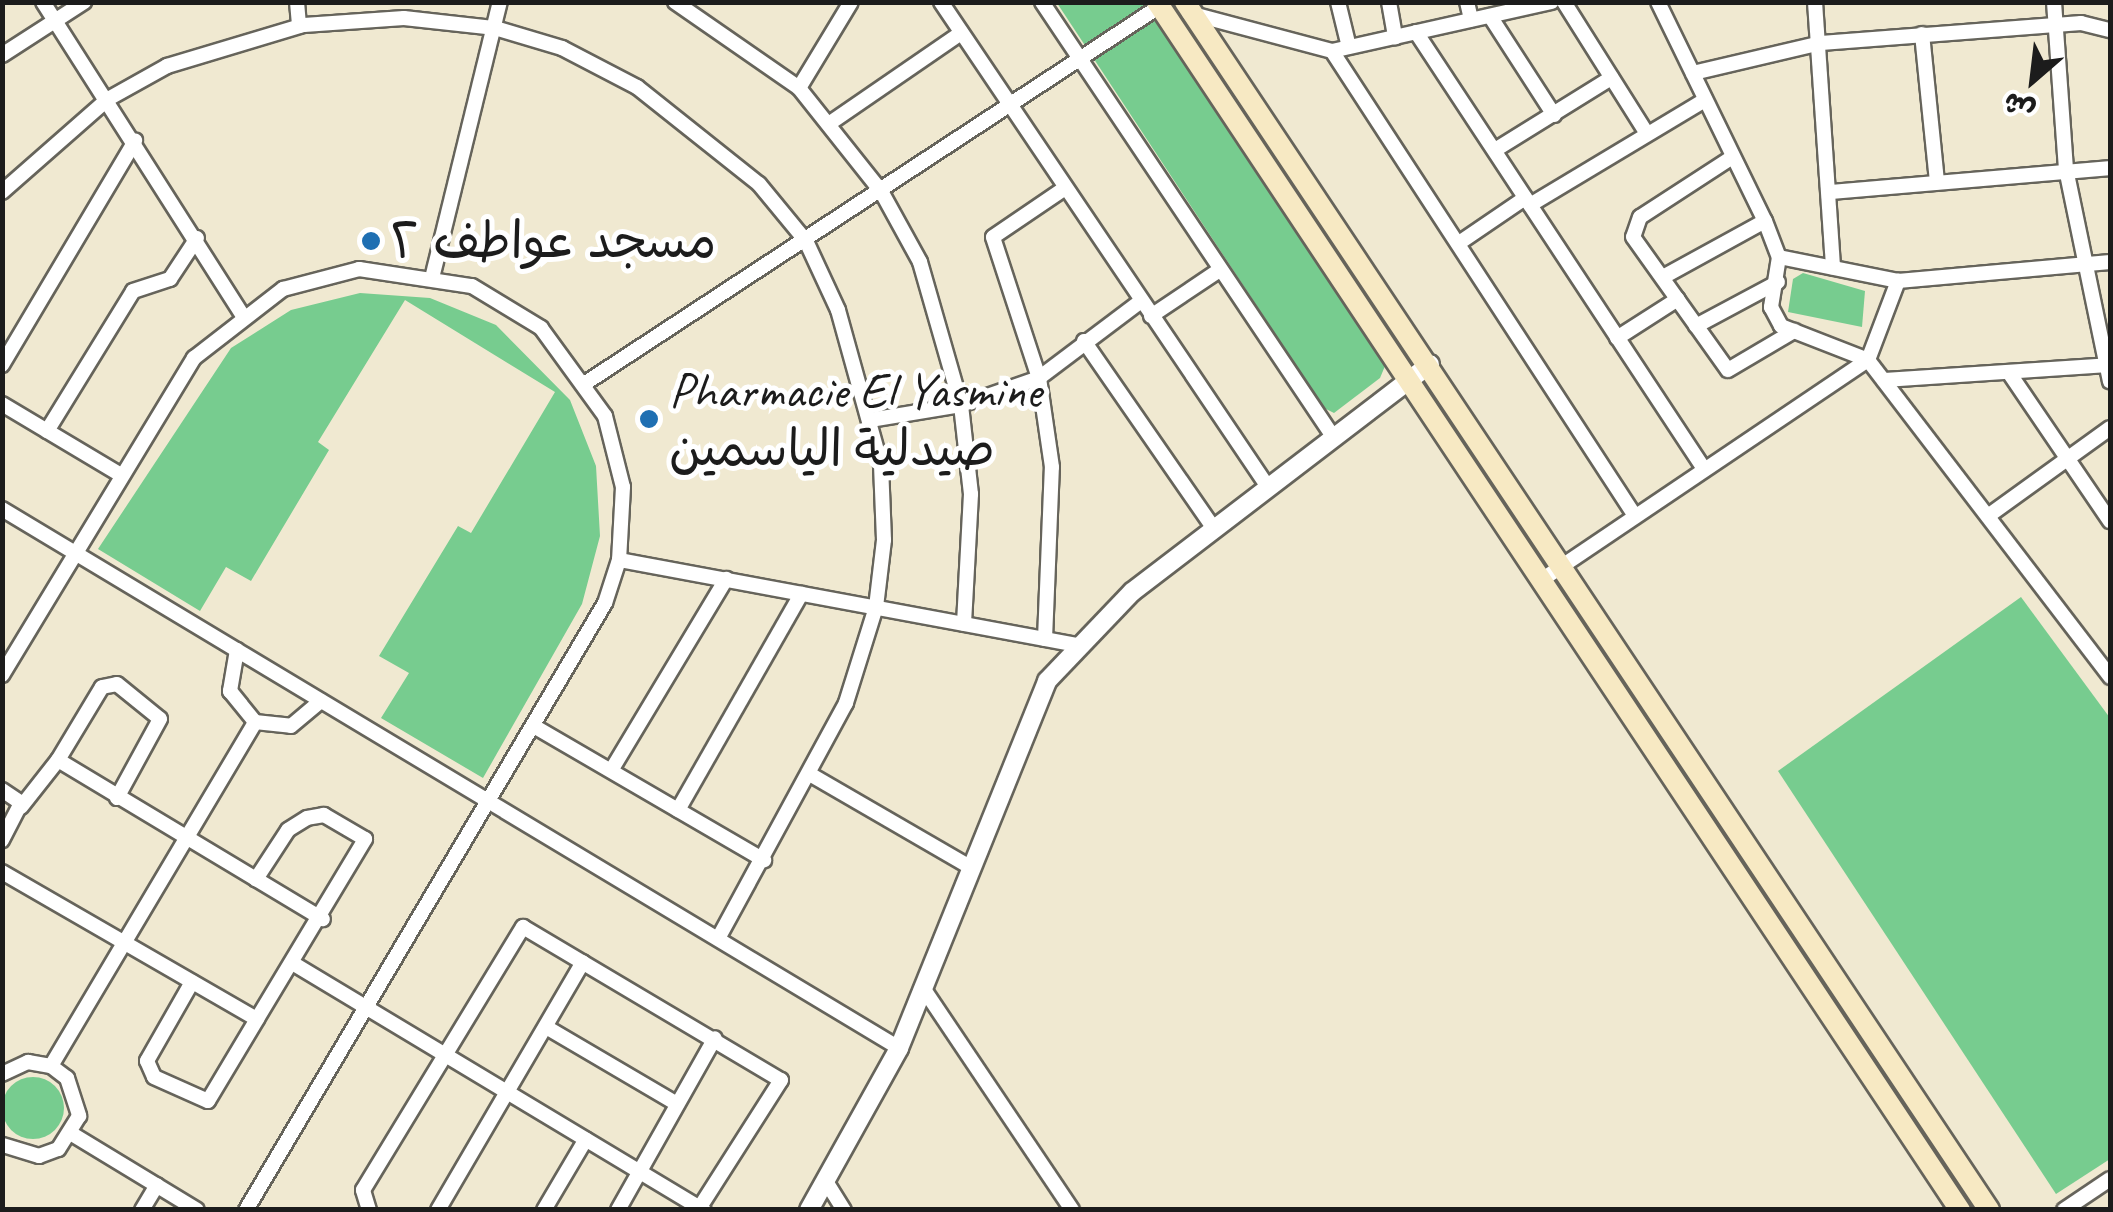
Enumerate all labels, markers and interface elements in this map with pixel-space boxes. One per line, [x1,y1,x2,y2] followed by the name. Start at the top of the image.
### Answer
[1983,30,2083,130] north arrow
[1997,84,2040,130] text: ش
[391,211,716,271] place label: مسجد عواطف ٢
[360,230,382,252] marker: مسجد عواطف ٢
[669,360,1046,478] place label: Pharmacie El Yasmine صيدلية الياسمين
[638,408,660,430] marker: Pharmacie El Yasmine صيدلية الياسمين

